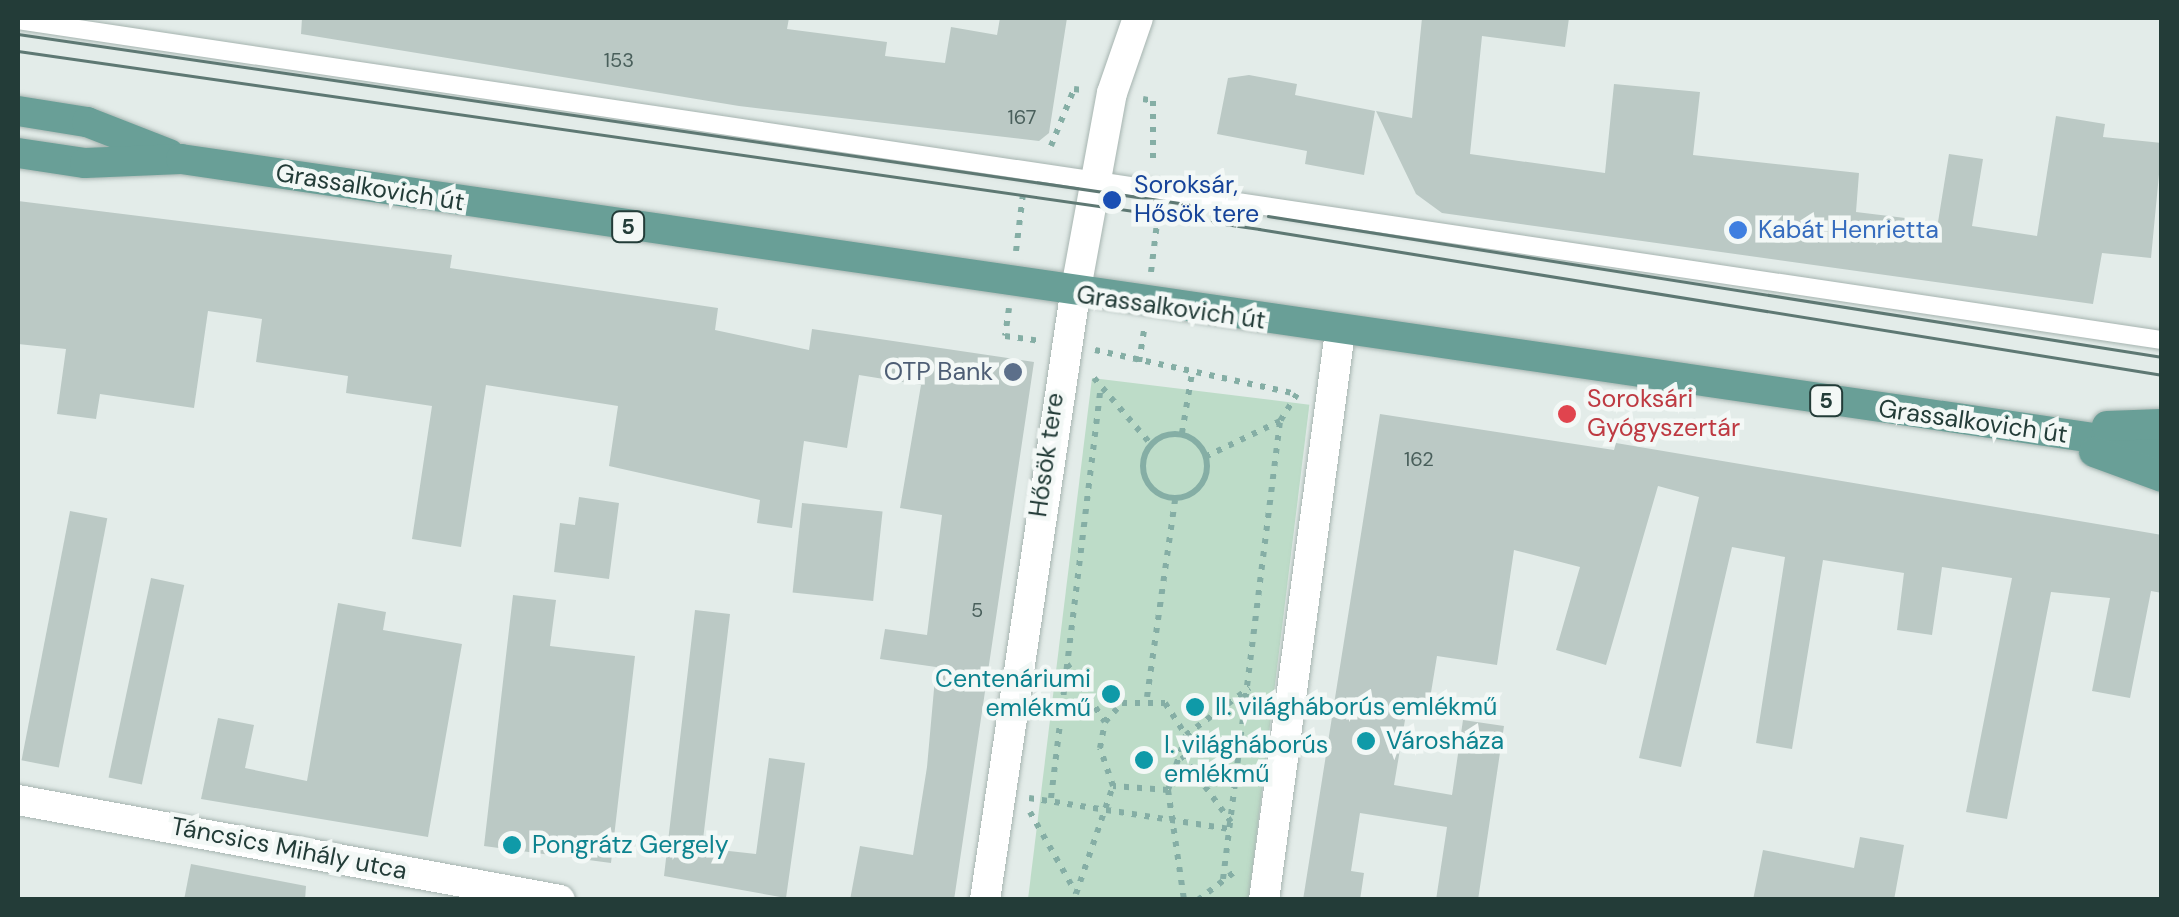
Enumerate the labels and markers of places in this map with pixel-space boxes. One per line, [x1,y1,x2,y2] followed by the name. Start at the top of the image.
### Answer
[1134,171,1259,230] place label: Soroksár, Hősök tere
[1099,187,1125,213] marker: Soroksár, Hősök tere
[1758,215,1939,245] place label: Kabát Henrietta
[1727,219,1749,241] marker: Kabát Henrietta
[884,357,993,387] place label: OTP Bank
[1002,361,1024,383] marker: OTP Bank
[1587,385,1740,444] place label: Soroksári Gyógyszertár
[1556,403,1578,425] marker: Soroksári Gyógyszertár
[935,665,1091,724] place label: Centenáriumi emlékmű
[1100,683,1122,705] marker: Centenáriumi emlékmű
[1215,692,1497,722] place label: II. világháborús emlékmű
[1184,696,1206,718] marker: II. világháborús emlékmű
[1386,726,1504,756] place label: Városháza
[1355,730,1377,752] marker: Városháza
[1164,731,1328,790] place label: I. világháborús emlékmű
[1133,749,1155,771] marker: I. világháborús emlékmű
[532,830,729,860] place label: Pongrátz Gergely
[501,834,523,856] marker: Pongrátz Gergely

